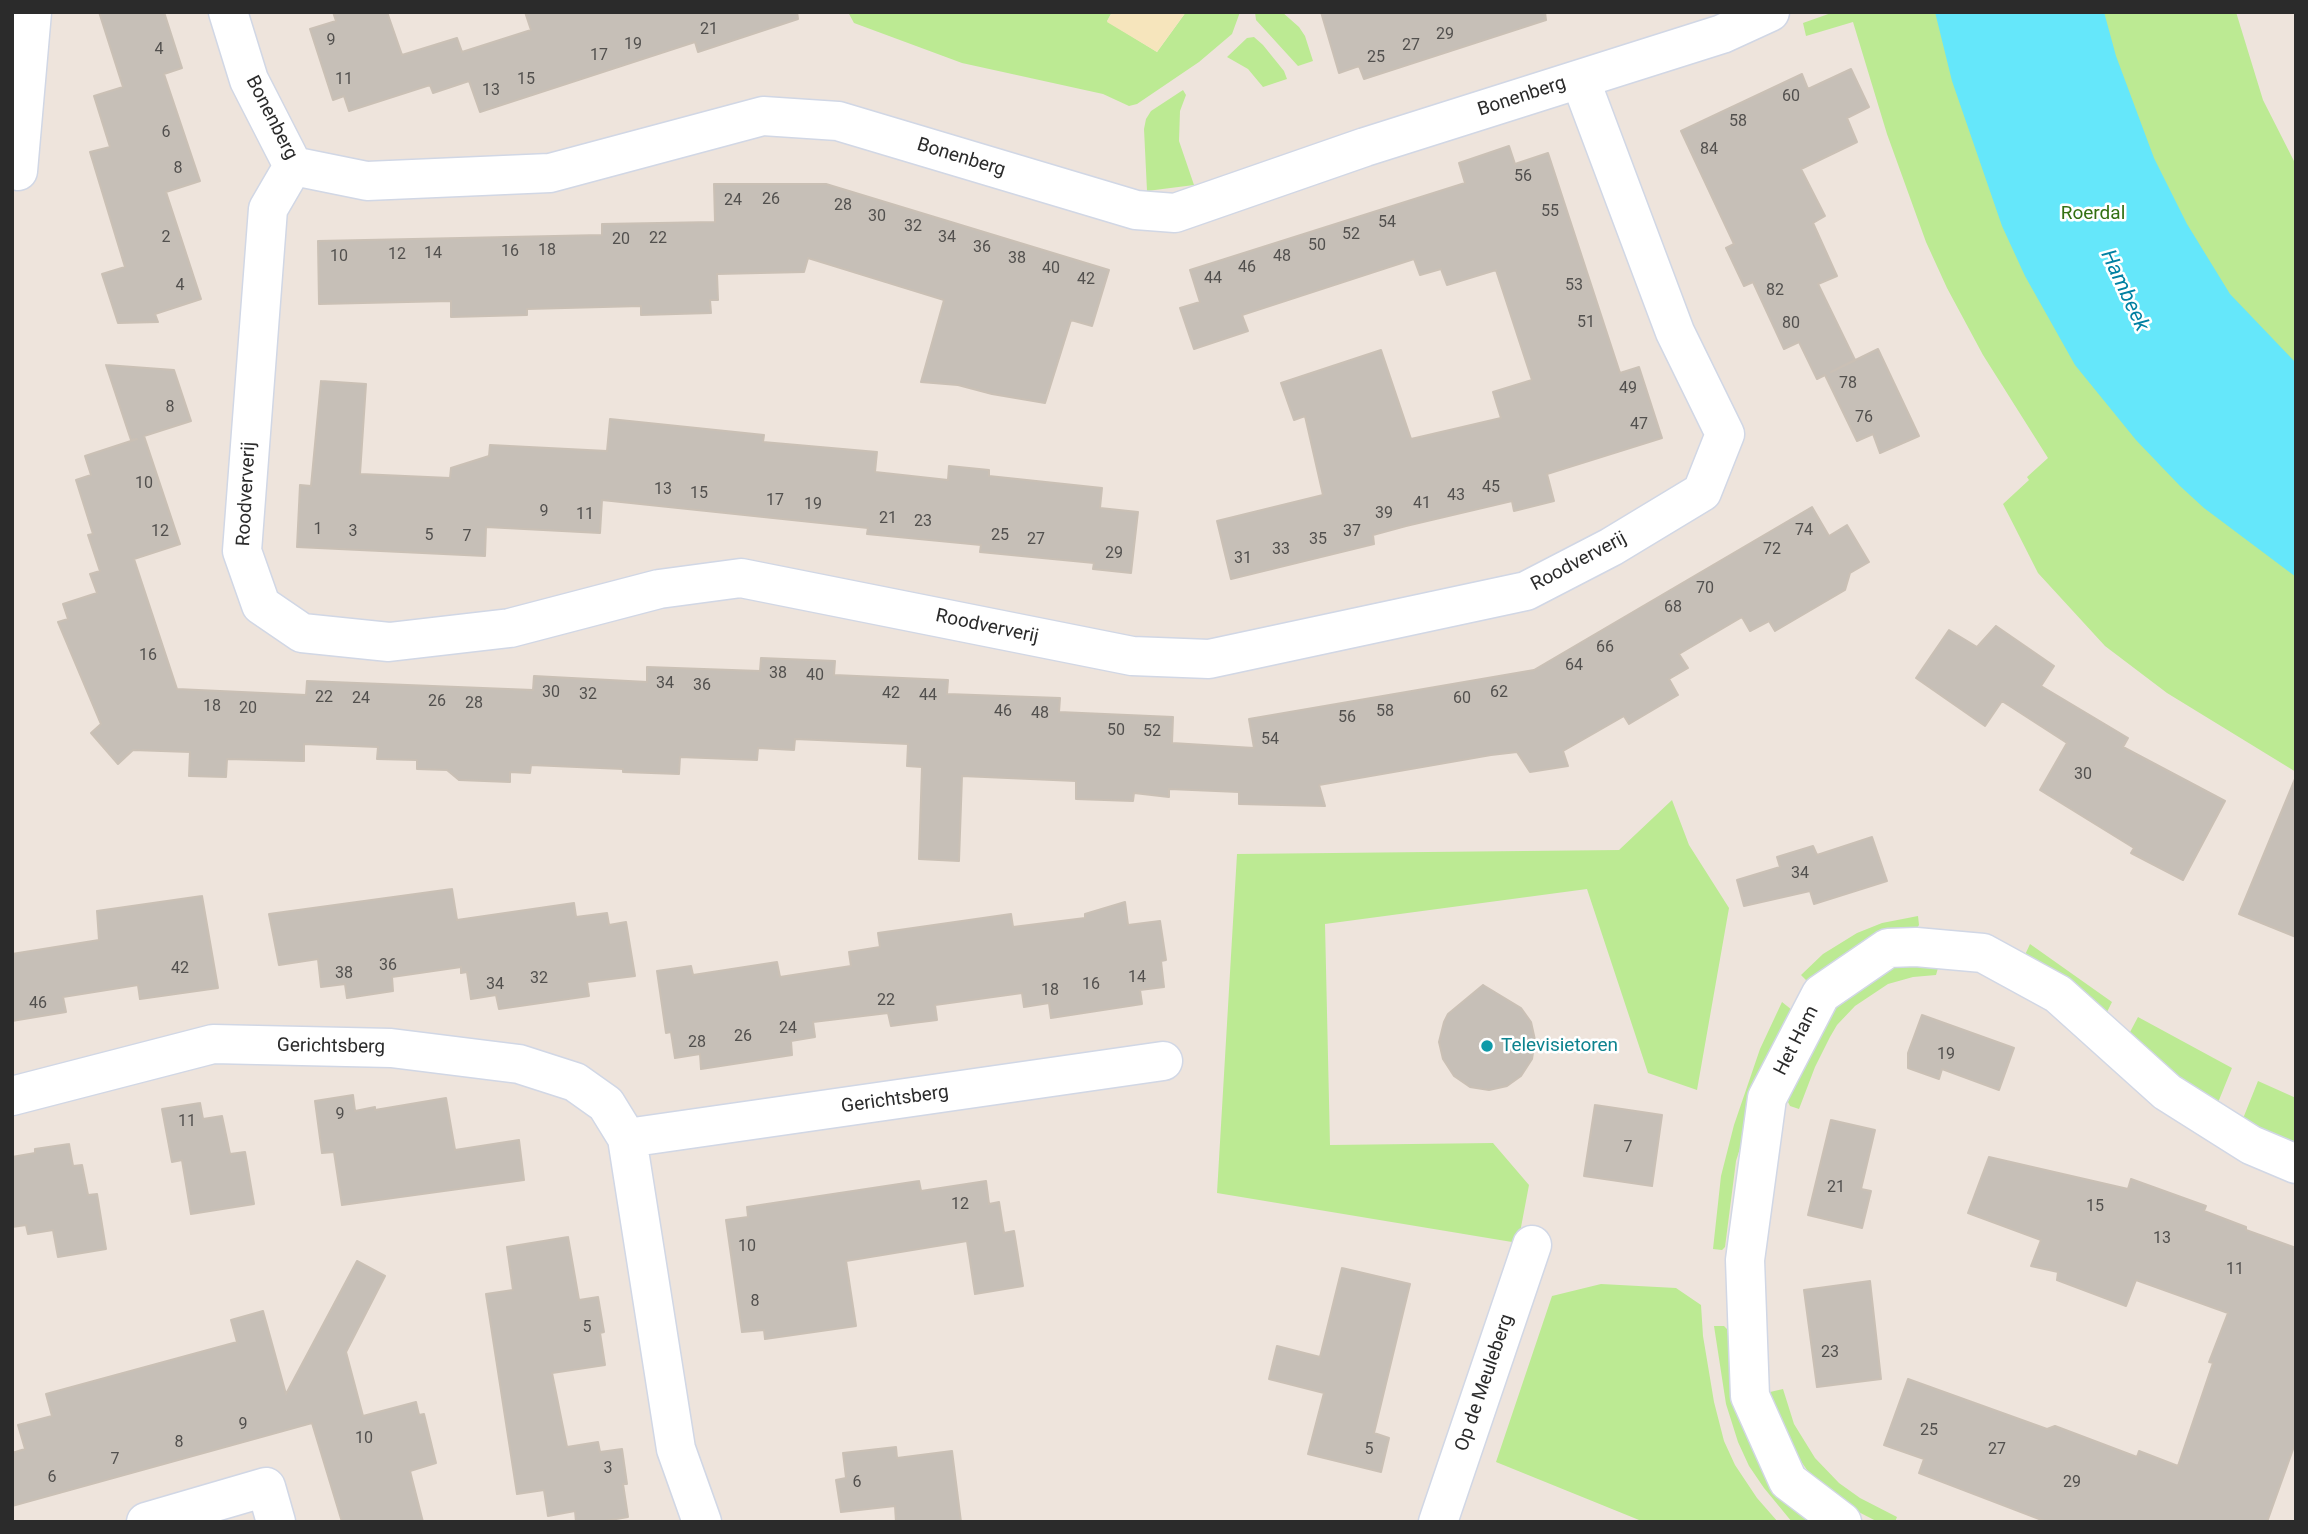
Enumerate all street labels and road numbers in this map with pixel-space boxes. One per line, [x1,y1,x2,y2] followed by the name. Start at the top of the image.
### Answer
[240,72,302,164] street label: Bonenberg
[1475,72,1569,122] street label: Bonenberg
[914,134,1008,182] street label: Bonenberg
[233,441,261,547] street label: Roodververij
[1527,527,1631,597] street label: Roodververij
[933,605,1041,649] street label: Roodververij
[1770,1002,1824,1080] street label: Het Ham
[277,1035,385,1059] street label: Gerichtsberg
[840,1081,950,1119] street label: Gerichtsberg
[1451,1311,1519,1455] street label: Op de Meuleberg

